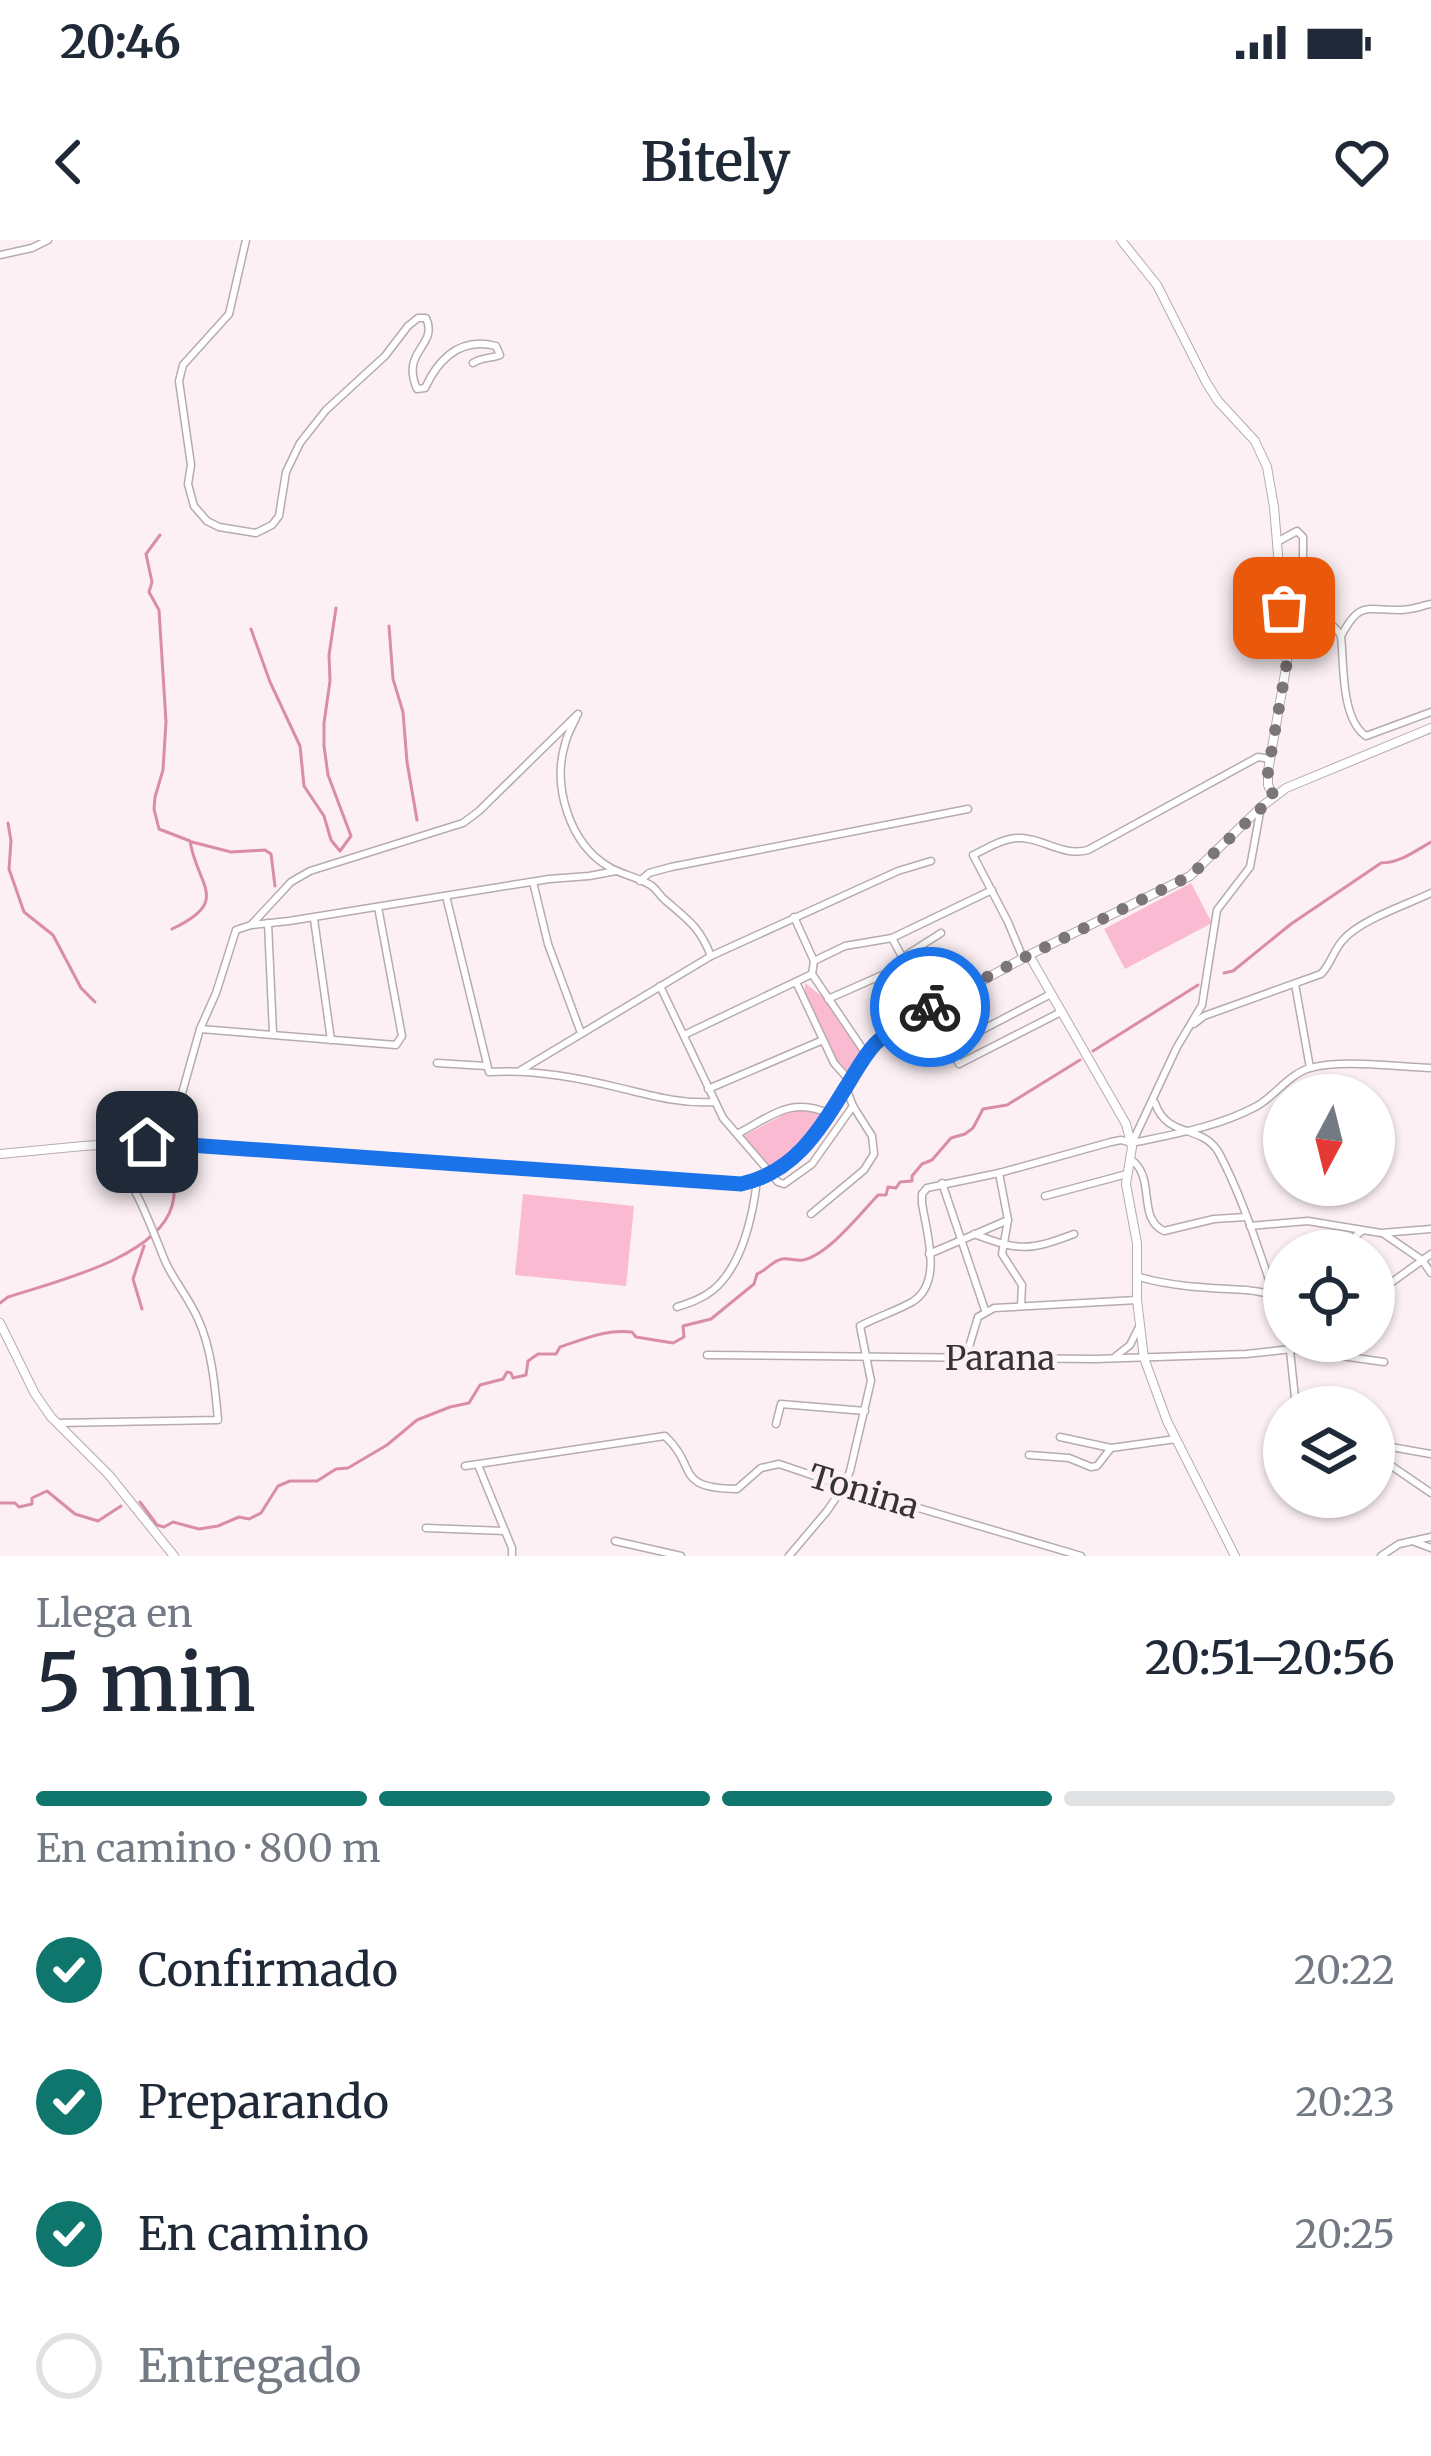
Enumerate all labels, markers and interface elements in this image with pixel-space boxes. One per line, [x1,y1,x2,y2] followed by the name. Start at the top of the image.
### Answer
[60,14,181,70] text: 20:46
[640,128,791,196] text: Bitely
[36,129,102,195] icon: back
[1329,129,1395,195] icon: heart
[1233,557,1335,659] pin
[1251,575,1317,641] icon: bag
[870,947,990,1067] courier
[897,974,963,1040] icon: bike
[1263,1074,1395,1206] north arrow
[1263,1074,1395,1518] map controls
[96,1091,198,1193] pin
[114,1109,180,1175] icon: home
[1263,1230,1395,1362] button: locate
[945,1338,1055,1379] street label: Parana
[1263,1386,1395,1518] button: layers
[804,1455,924,1528] street label: Tonina
[36,1589,193,1638] text: Llega en
[1145,1630,1395,1686] text: 20:51–20:56
[36,1634,256,1732] text: 5 min
[36,1824,381,1873] text: En camino · 800 m
[36,1937,102,2003] icon: check
[138,1942,398,1998] text: Confirmado
[1294,1946,1395,1995] text: 20:22
[36,2069,102,2135] icon: check
[138,2074,389,2130] text: Preparando
[1295,2078,1395,2127] text: 20:23
[36,2201,102,2267] icon: check
[138,2206,369,2262] text: En camino
[1295,2210,1395,2259] text: 20:25
[138,2338,361,2394] text: Entregado

